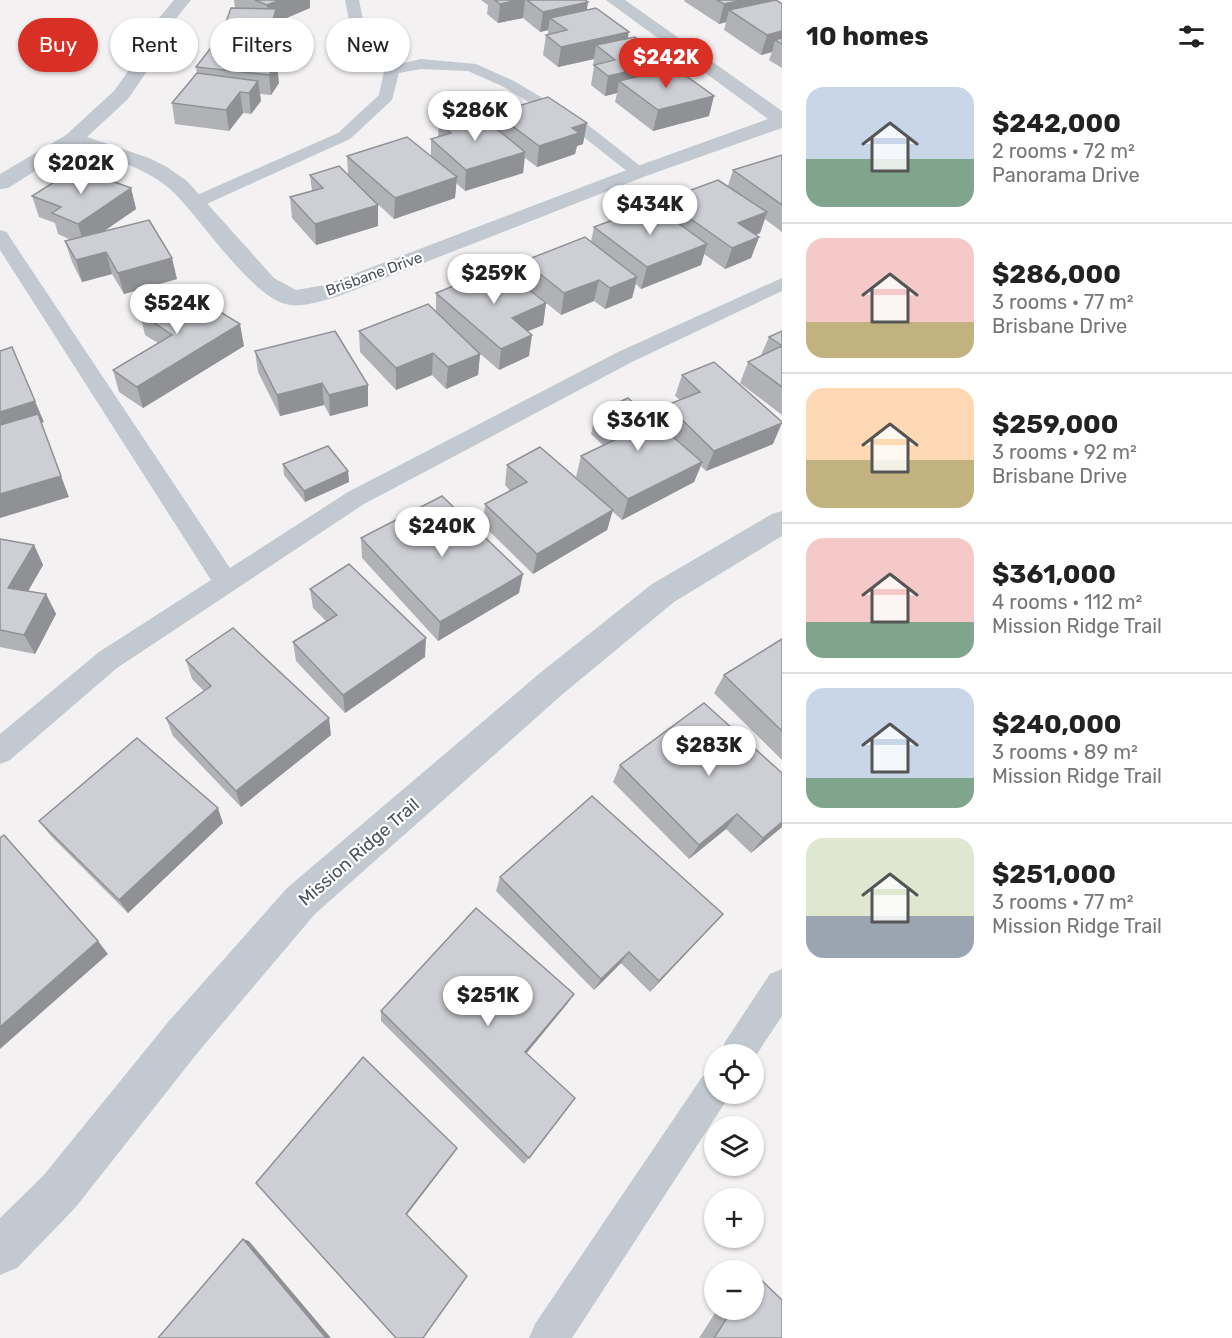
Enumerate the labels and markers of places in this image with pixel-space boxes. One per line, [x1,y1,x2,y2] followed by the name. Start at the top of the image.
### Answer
[624,38,708,89] pin: $242K
[433,91,517,142] pin: $286K
[39,144,123,195] pin: $202K
[608,185,692,236] pin: $434K
[452,254,536,305] pin: $259K
[135,284,219,335] pin: $524K
[596,401,680,452] pin: $361K
[400,507,484,558] pin: $240K
[667,726,751,777] pin: $283K
[446,976,530,1027] pin: $251K

